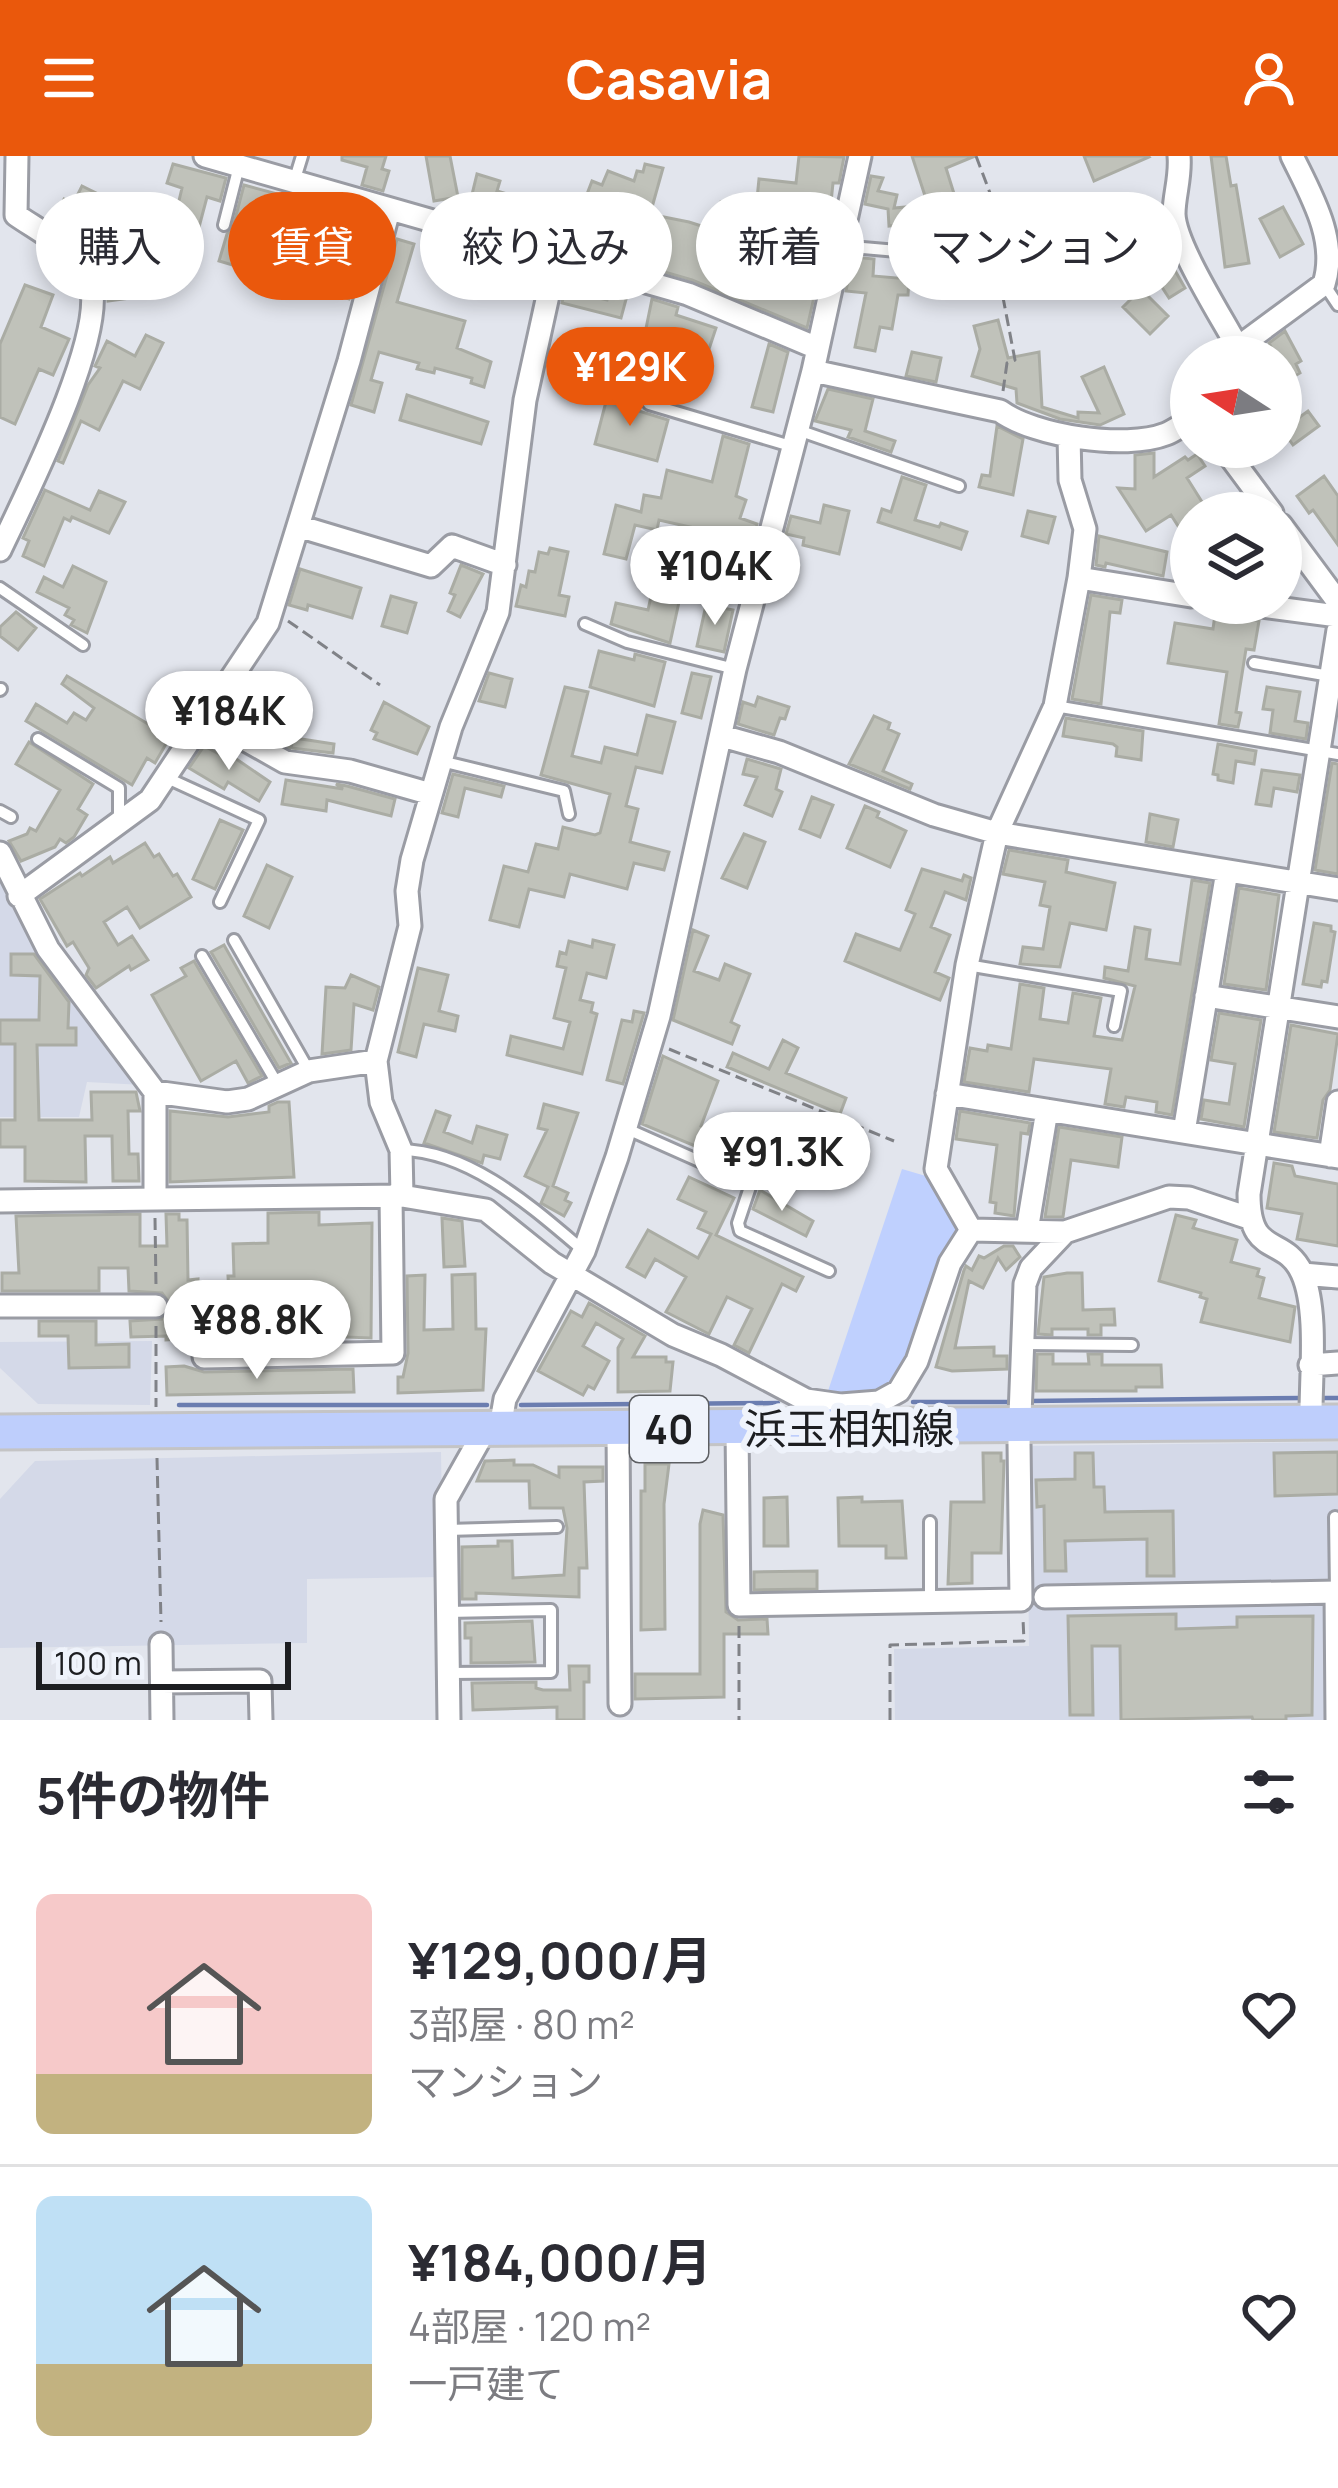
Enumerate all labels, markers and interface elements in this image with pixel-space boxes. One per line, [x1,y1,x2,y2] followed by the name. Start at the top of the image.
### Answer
[566,41,772,115] text: Casavia
[36,45,102,111] icon: menu
[1236,45,1302,111] icon: person
[36,192,204,300] chip: 購入
[228,192,396,300] chip: 賃貸
[420,192,672,300] chip: 絞り込み
[696,192,864,300] chip: 新着
[888,192,1182,300] chip: マンション
[546,327,714,429] pin: ¥129K
[1170,336,1302,468] north arrow
[1170,336,1302,624] map controls
[573,339,687,393] text: ¥129K
[1170,492,1302,624] button: layers
[631,526,799,628] pin: ¥104K
[657,538,773,592] text: ¥104K
[145,671,313,773] pin: ¥184K
[172,683,286,737] text: ¥184K
[684,1112,880,1214] pin: ¥91.3K
[720,1124,844,1178] text: ¥91.3K
[159,1280,355,1382] pin: ¥88.8K
[191,1292,323,1346] text: ¥88.8K
[630,1396,708,1462] road number: 40
[744,1399,954,1457] street label: 浜玉相知線
[36,1636,291,1689] scale bar
[54,1640,142,1685] text: 100 m
[1236,1759,1302,1825] icon: filters
[36,1760,270,1829] text: 5件の物件
[408,1925,713,1994] text: ¥129,000/月
[132,1942,276,2086] icon: home
[1236,1981,1302,2047] icon: heart
[408,1997,635,2051] text: 3部屋 · 80 m²
[408,2054,603,2108] text: マンション
[408,2227,712,2296] text: ¥184,000/月
[132,2244,276,2388] icon: home
[1236,2283,1302,2349] icon: heart
[408,2299,651,2353] text: 4部屋 · 120 m²
[408,2356,564,2410] text: 一戸建て

